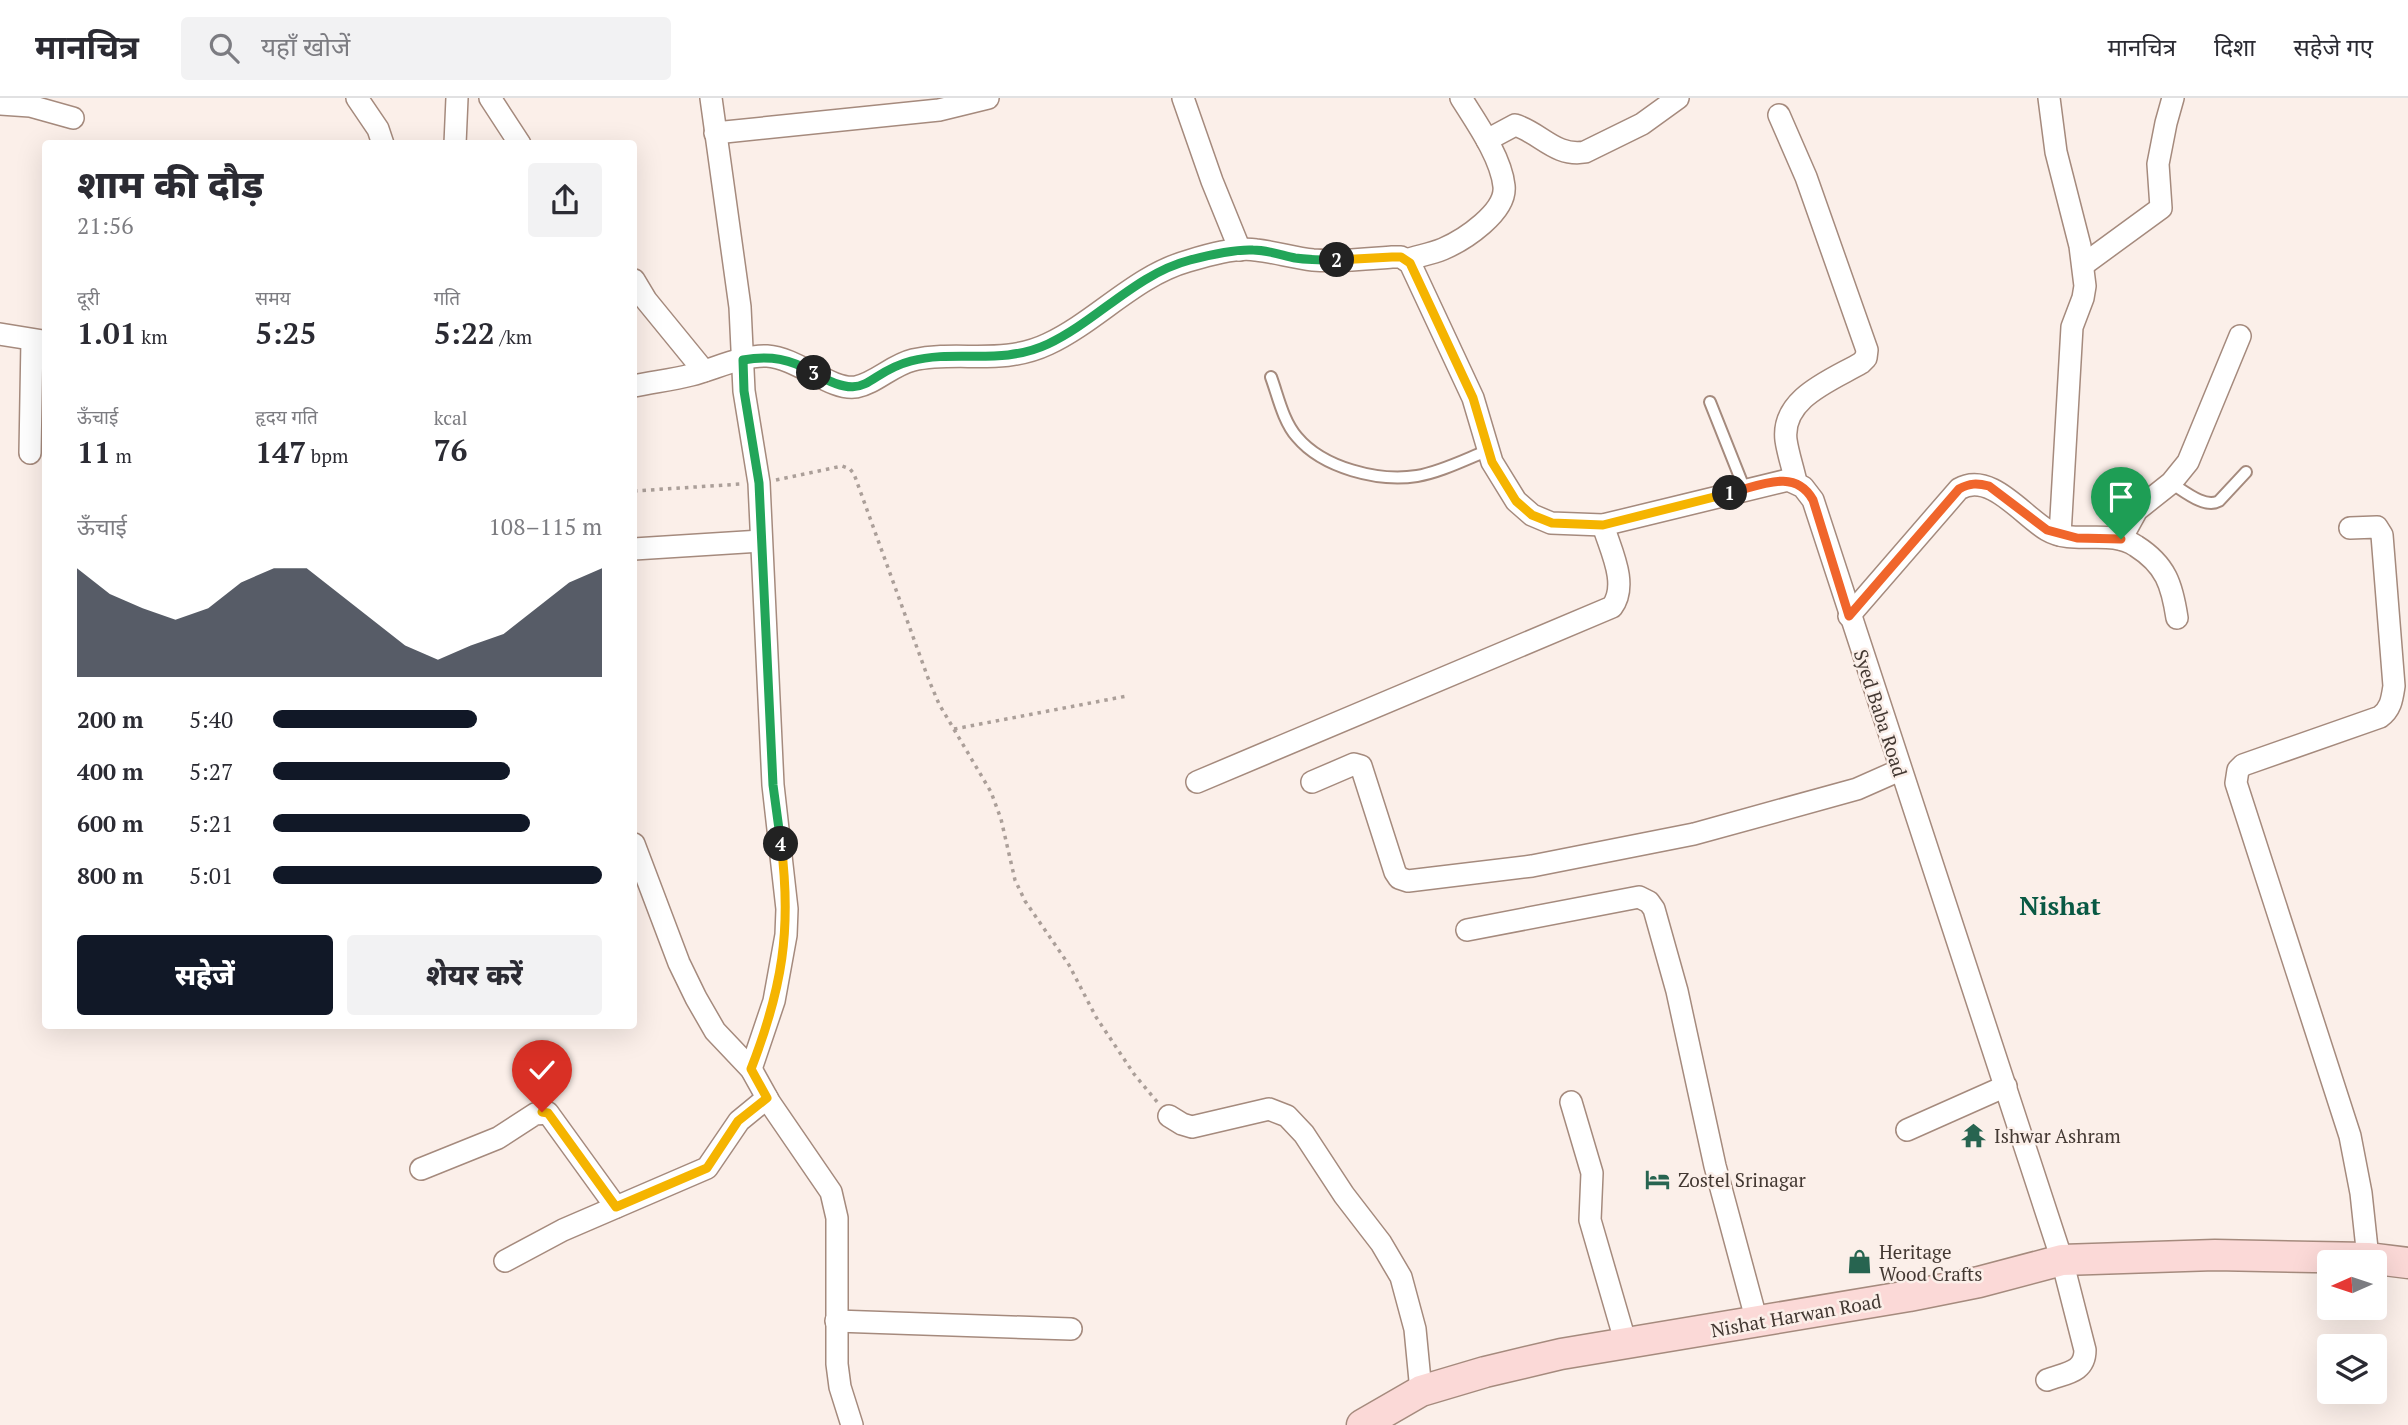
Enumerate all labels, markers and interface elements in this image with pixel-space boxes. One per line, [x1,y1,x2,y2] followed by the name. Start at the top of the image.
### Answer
[181,17,671,80] search box
[35,25,139,68] text: मानचित्र
[205,29,243,67] icon: search
[261,29,350,63] text: यहाँ खोजें
[2108,31,2176,63] text: मानचित्र
[2214,31,2256,63] text: दिशा
[2294,31,2373,63] text: सहेजे गए
[77,159,263,209] text: शाम की दौड़
[528,163,602,237] button: share
[77,210,134,241] text: 21:56
[1320,242,1354,278] pin: 2
[1331,247,1342,272] text: 2
[77,285,100,310] text: दूरी
[255,285,291,310] text: समय
[434,285,460,310] text: गति
[77,313,137,353] text: 1.01
[255,313,316,353] text: 5:25
[434,313,495,353] text: 5:22
[137,324,168,349] text: km
[495,324,532,349] text: /km
[796,356,832,390] pin: 3
[808,360,819,385] text: 3
[77,404,118,429] text: ऊँचाई
[255,404,318,429] text: हृदय गति
[434,405,467,430] text: kcal
[434,430,468,470] text: 76
[77,432,111,472] text: 11
[255,432,306,472] text: 147
[111,443,132,468] text: m
[306,443,348,468] text: bpm
[2091,467,2151,539] pin
[1712,476,1748,510] pin: 1
[2102,478,2140,516] icon: arrive
[1724,480,1735,505] text: 1
[77,511,127,542] text: ऊँचाई
[489,511,602,542] text: 108–115 m
[1849,646,1913,780] street label: Syed Baba Road
[77,704,143,735] text: 200 m
[189,704,233,735] text: 5:40
[77,756,143,787] text: 400 m
[189,756,233,787] text: 5:27
[77,808,143,839] text: 600 m
[189,808,233,839] text: 5:21
[764,826,798,862] pin: 4
[775,831,786,856] text: 4
[77,860,143,891] text: 800 m
[189,860,233,891] text: 5:01
[2019,888,2101,922] district label: Nishat
[77,935,333,1015] button: सहेजें
[347,935,602,1015] button: शेयर करें
[512,1040,572,1112] pin
[523,1051,561,1089] icon: check
[1960,1121,1988,1149] temple icon: Ishwar Ashram
[1994,1123,2121,1148] place label: Ishwar Ashram
[1644,1165,1672,1193] hotel icon: Zostel Srinagar
[1678,1167,1806,1192] place label: Zostel Srinagar
[1879,1239,1982,1286] place label: Heritage Wood Crafts
[1845,1248,1873,1276] shop icon: Heritage Wood Crafts
[2317,1250,2387,1320] north arrow
[2317,1250,2387,1404] map controls
[1709,1288,1884,1342] street label: Nishat Harwan Road
[2317,1334,2387,1404] button: layers

